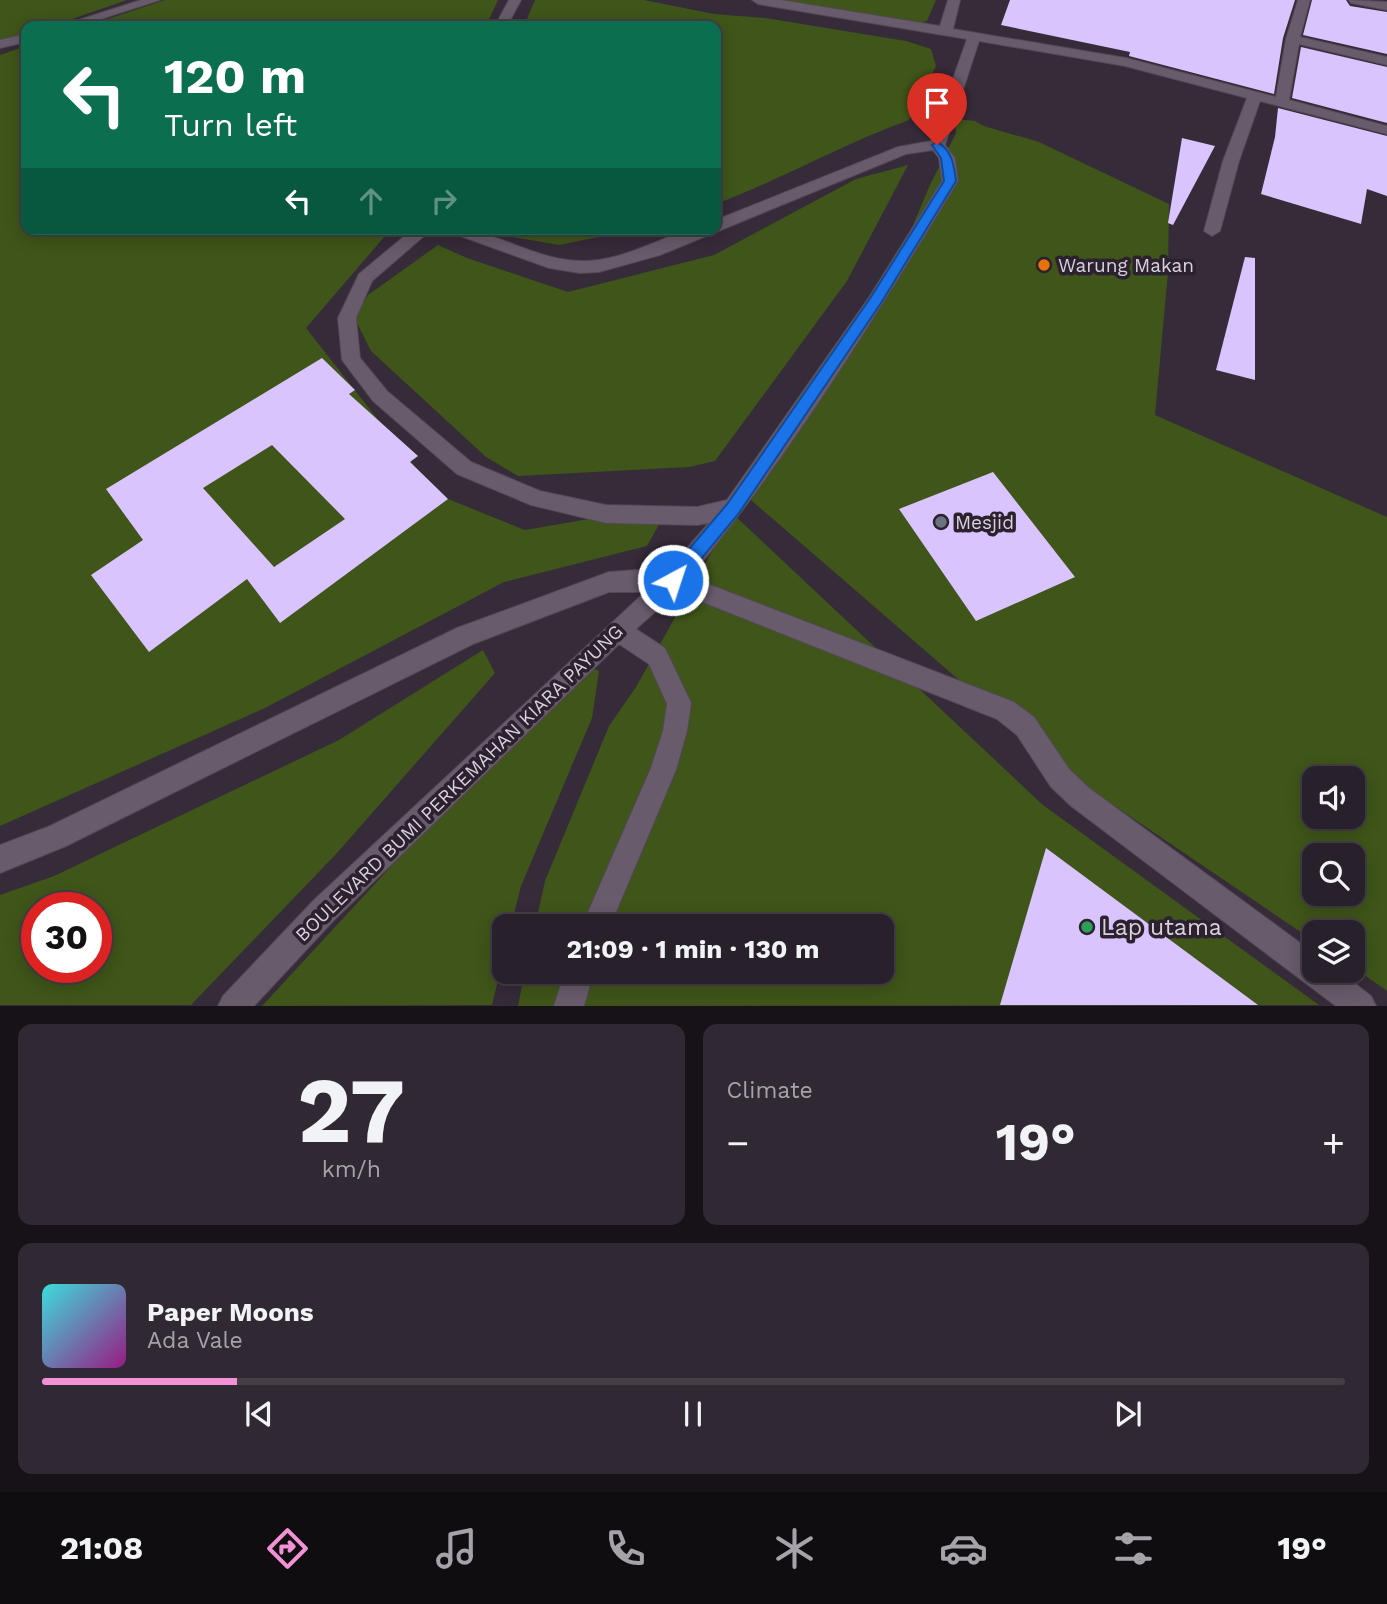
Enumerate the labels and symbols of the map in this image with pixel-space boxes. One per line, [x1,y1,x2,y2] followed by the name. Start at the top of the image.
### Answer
[907,73,967,145] pin
[1058,254,1194,277] place label: Warung Makan
[1036,257,1052,273] marker: Warung Makan
[955,511,1014,534] place label: Mesjid
[933,514,949,530] marker: Mesjid
[636,543,710,617] position arrow
[290,620,628,946] street label: BOULEVARD BUMI PERKEMAHAN KIARA PAYUNG
[21,892,112,983] speed limit sign: 30
[1101,914,1222,941] place label: Lap utama
[1079,919,1095,935] marker: Lap utama

